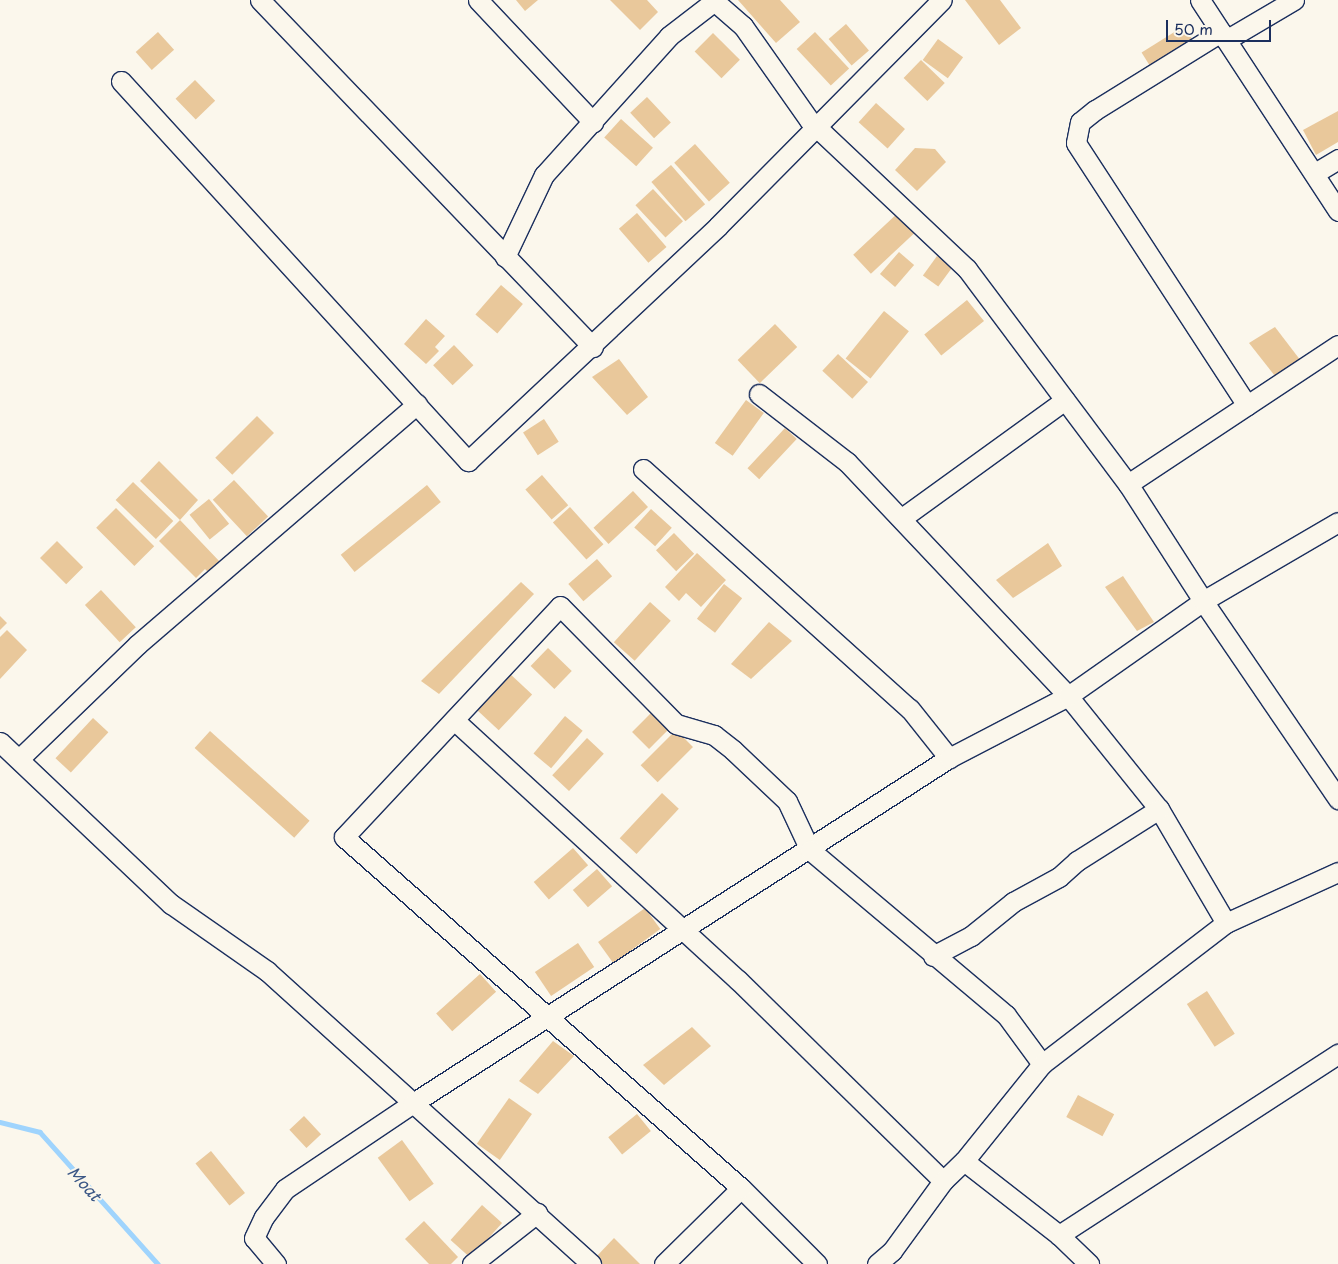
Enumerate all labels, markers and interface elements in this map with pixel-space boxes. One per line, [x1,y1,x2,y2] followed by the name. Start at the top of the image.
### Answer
[1168,10,1273,42] scale bar
[1174,17,1213,40] text: 50 m
[65,1162,105,1204] water label: Moat

